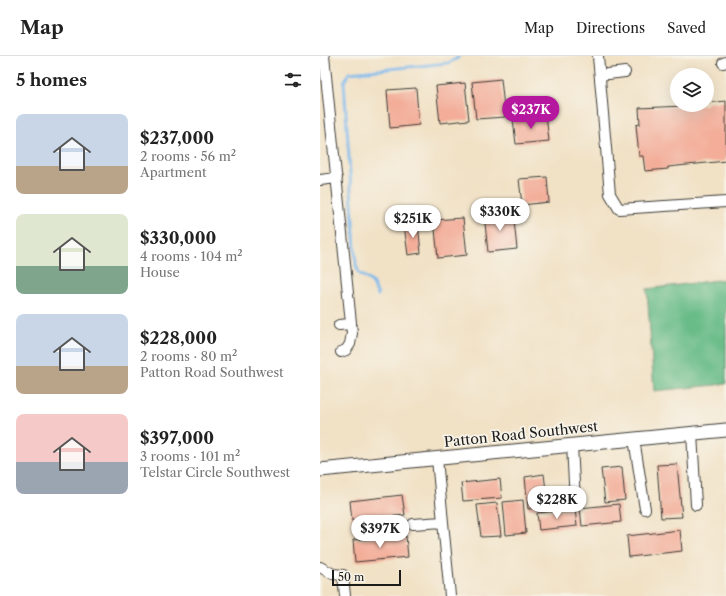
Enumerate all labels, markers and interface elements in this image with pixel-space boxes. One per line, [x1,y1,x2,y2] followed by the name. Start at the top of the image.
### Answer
[20,16,64,39] text: Map
[524,19,554,37] text: Map
[576,19,645,37] text: Directions
[667,19,706,37] text: Saved
[670,68,714,112] map controls
[670,68,714,112] button: layers
[282,69,304,91] icon: filters
[16,70,87,90] text: 5 homes
[503,96,559,130] pin: $237K
[511,101,551,117] text: $237K
[140,128,214,148] text: $237,000
[48,130,96,178] icon: home
[140,148,236,164] text: 2 rooms · 56 m²
[140,164,207,180] text: Apartment
[472,198,528,232] pin: $330K
[480,203,520,219] text: $330K
[385,205,441,239] pin: $251K
[394,210,432,226] text: $251K
[140,228,216,248] text: $330,000
[48,230,96,278] icon: home
[140,248,243,264] text: 4 rooms · 104 m²
[140,264,180,280] text: House
[140,328,217,348] text: $228,000
[48,330,96,378] icon: home
[140,348,237,364] text: 2 rooms · 80 m²
[140,364,284,380] text: Patton Road Southwest
[443,417,599,451] street label: Patton Road Southwest
[140,428,214,448] text: $397,000
[48,430,96,478] icon: home
[140,448,240,464] text: 3 rooms · 101 m²
[140,464,290,480] text: Telstar Circle Southwest
[529,486,585,520] pin: $228K
[536,491,578,507] text: $228K
[352,515,408,549] pin: $397K
[360,520,400,536] text: $397K
[332,568,401,587] scale bar
[338,570,364,584] text: 50 m

